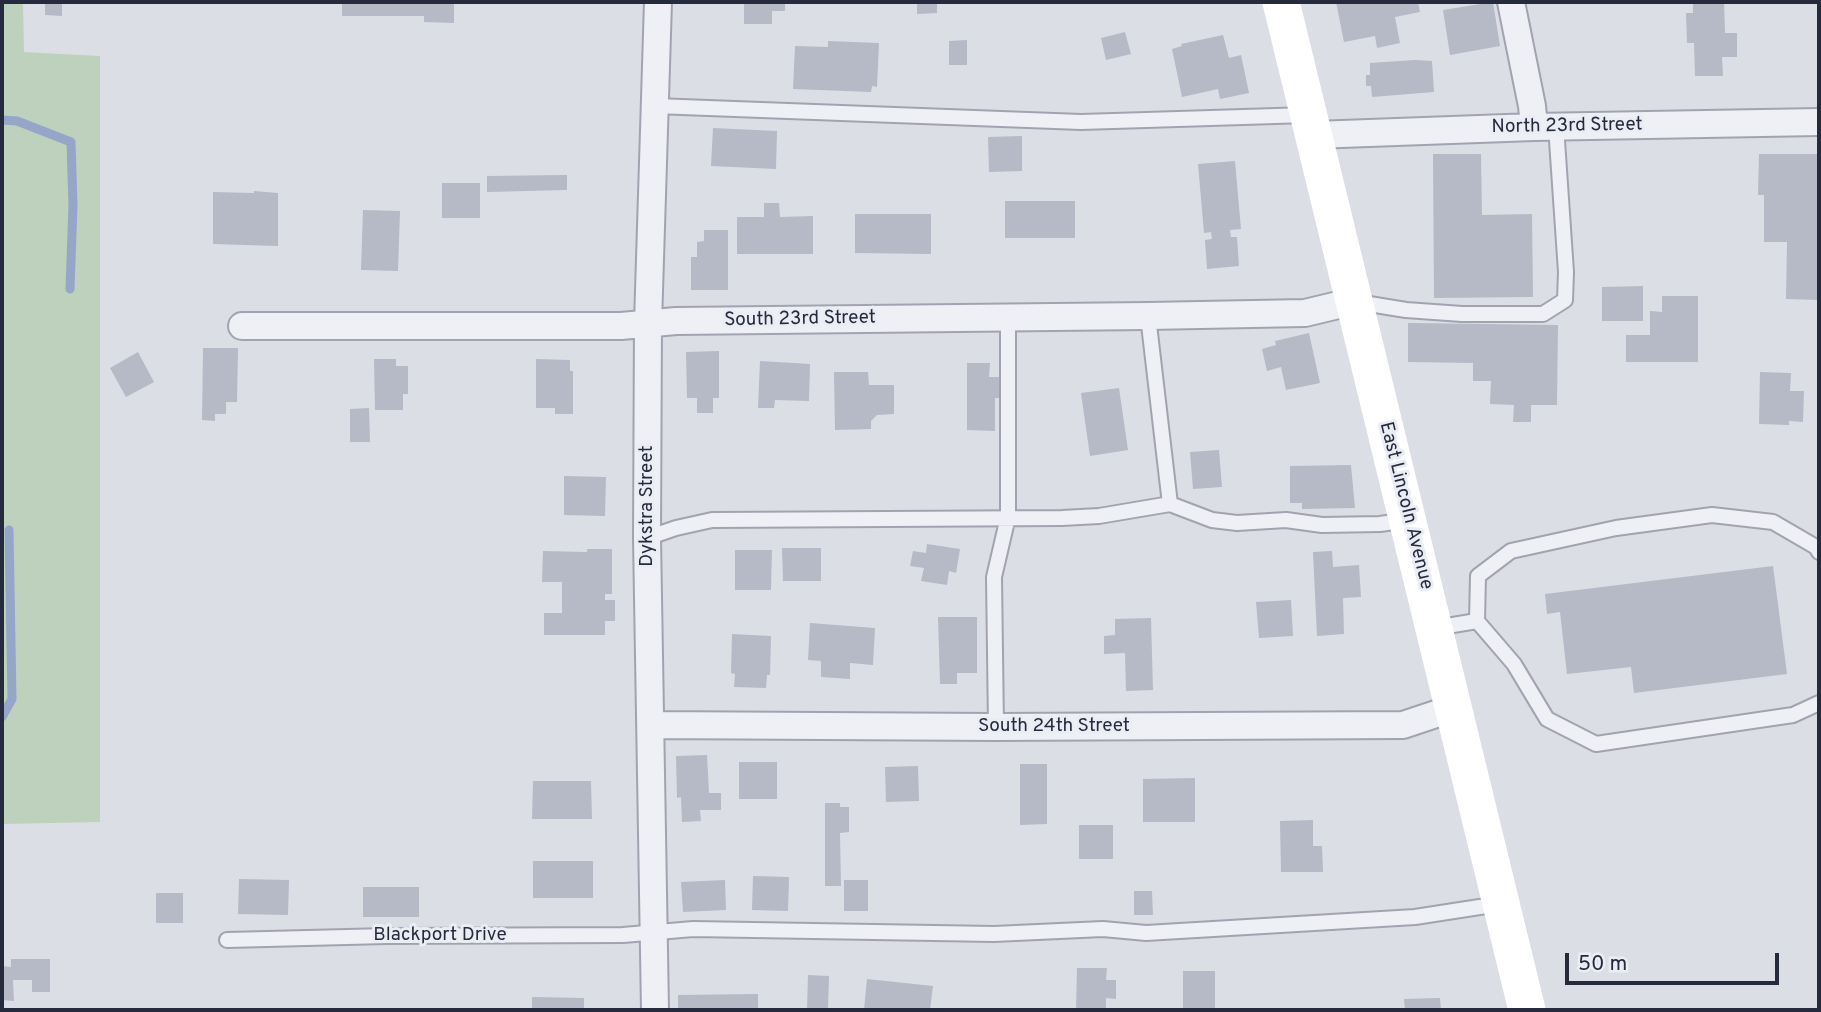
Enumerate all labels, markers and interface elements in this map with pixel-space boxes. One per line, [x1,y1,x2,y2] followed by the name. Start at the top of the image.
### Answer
[1491,114,1643,140] street label: North 23rd Street
[724,307,876,333] street label: South 23rd Street
[1373,420,1437,592] street label: East Lincoln Avenue
[637,445,659,567] street label: Dykstra Street
[978,716,1130,738] street label: South 24th Street
[373,925,507,947] street label: Blackport Drive
[1569,939,1783,983] scale bar
[1578,951,1627,978] text: 50 m

